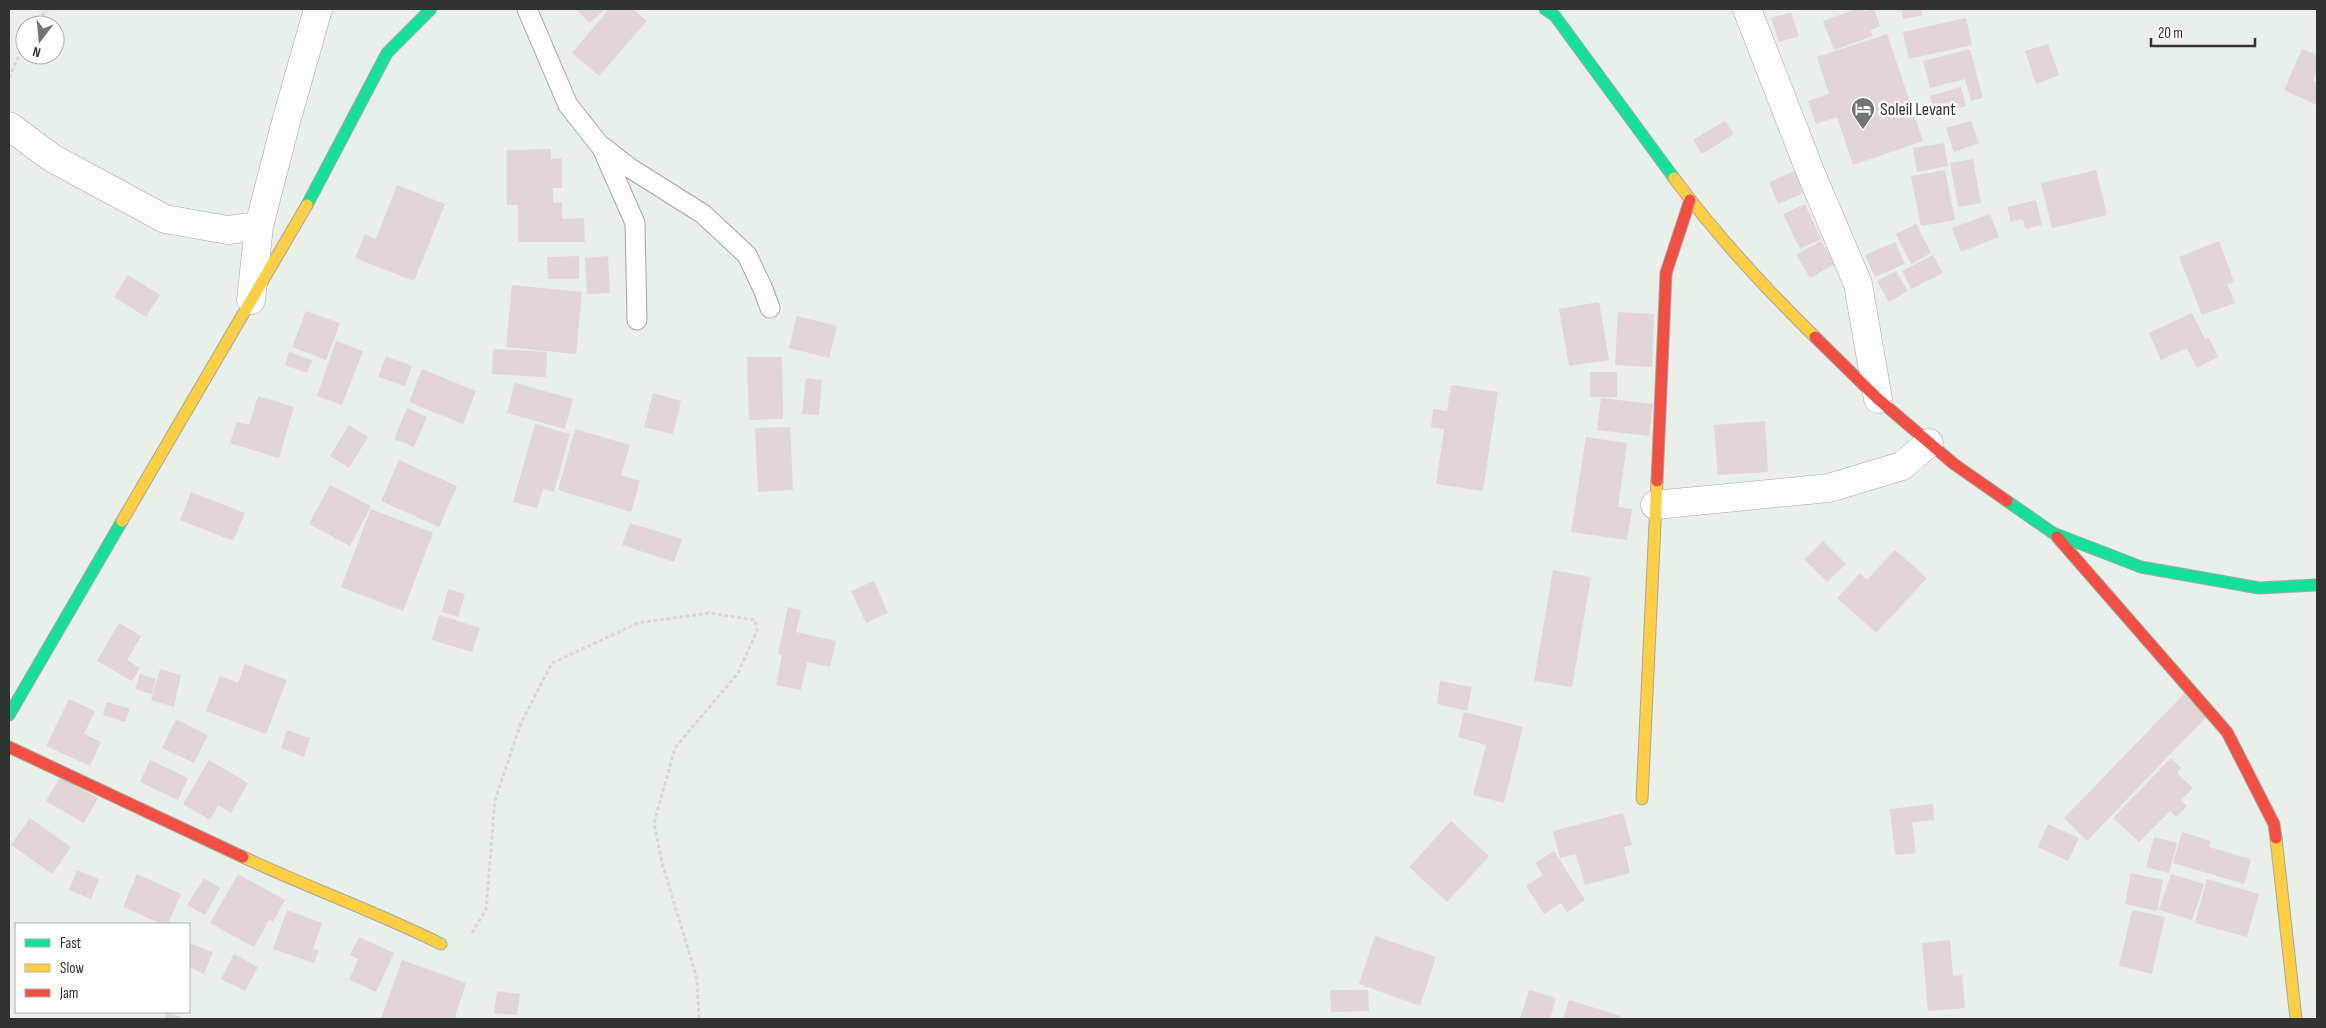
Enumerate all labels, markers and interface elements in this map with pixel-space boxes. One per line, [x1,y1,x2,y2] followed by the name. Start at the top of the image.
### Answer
[15,15,65,65] north arrow
[2151,15,2255,47] scale bar
[2158,24,2183,43] text: 20 m
[31,43,42,61] text: N
[1850,96,1876,130] hotel icon: Soleil Levant
[1880,99,1956,120] place label: Soleil Levant
[15,923,190,1013] legend
[60,934,82,953] text: Fast
[60,959,84,978] text: Slow
[59,984,78,1003] text: Jam

